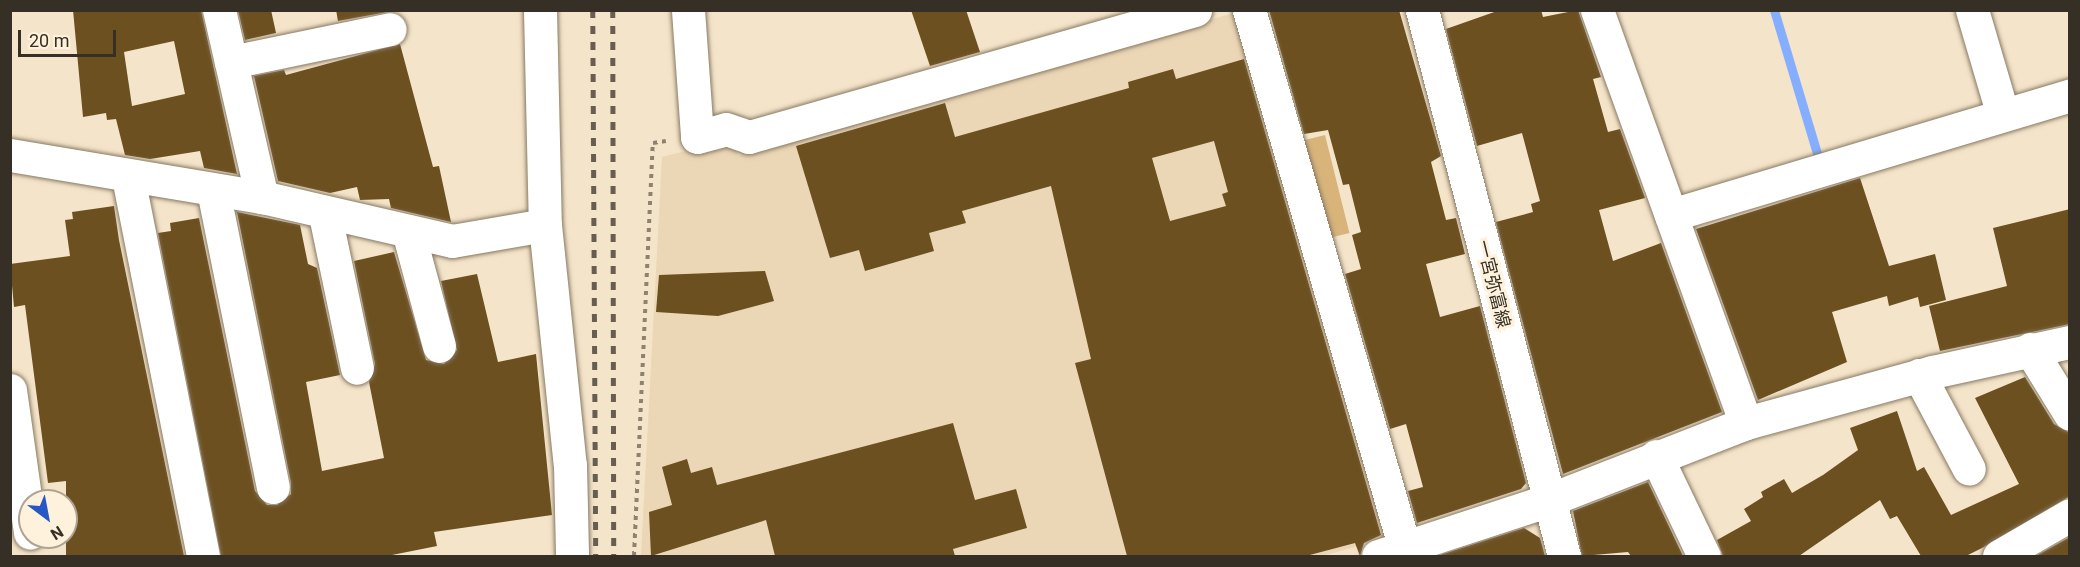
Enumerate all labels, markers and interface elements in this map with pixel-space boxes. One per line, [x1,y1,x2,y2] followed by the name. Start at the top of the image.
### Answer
[21,18,118,56] scale bar
[29,30,69,51] text: 20 m
[1472,238,1514,330] street label: 一宮弥富線
[18,489,78,549] north arrow
[47,522,67,544] text: N

